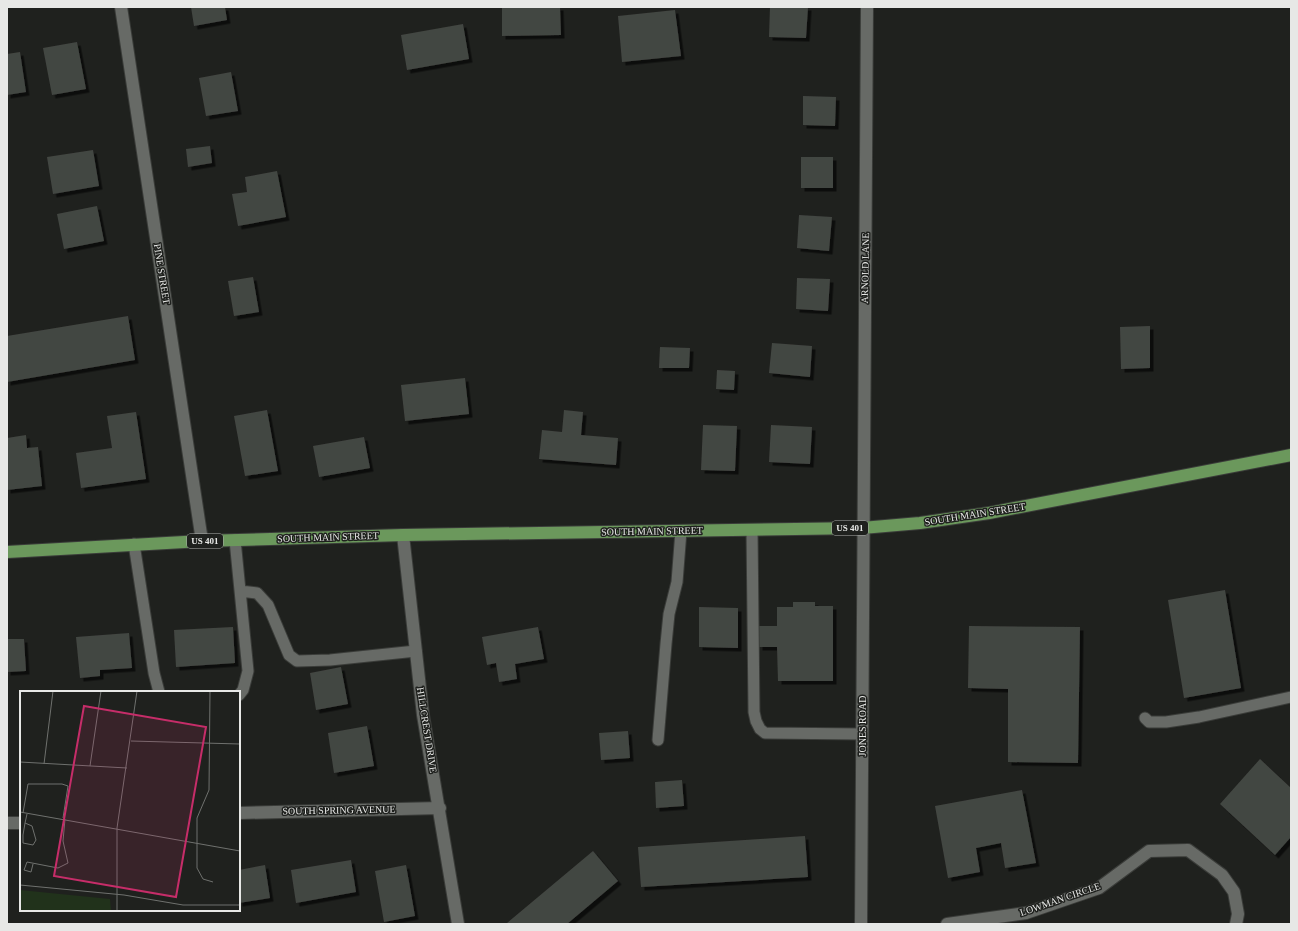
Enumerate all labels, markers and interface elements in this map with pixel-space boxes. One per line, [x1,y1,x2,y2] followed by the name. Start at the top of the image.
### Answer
[859,232,871,304] street label: ARNOLD LANE
[152,243,172,305] street label: PINE STREET
[924,501,1026,527] street label: SOUTH MAIN STREET
[832,521,868,535] road number: US 401
[601,525,703,537] street label: SOUTH MAIN STREET
[277,530,379,544] street label: SOUTH MAIN STREET
[187,534,223,548] road number: US 401
[415,686,439,774] street label: HILLCREST DRIVE
[20,691,240,911] inset map
[857,696,868,756] street label: JONES ROAD
[282,804,396,816] street label: SOUTH SPRING AVENUE
[1018,880,1102,918] street label: LOWMAN CIRCLE

